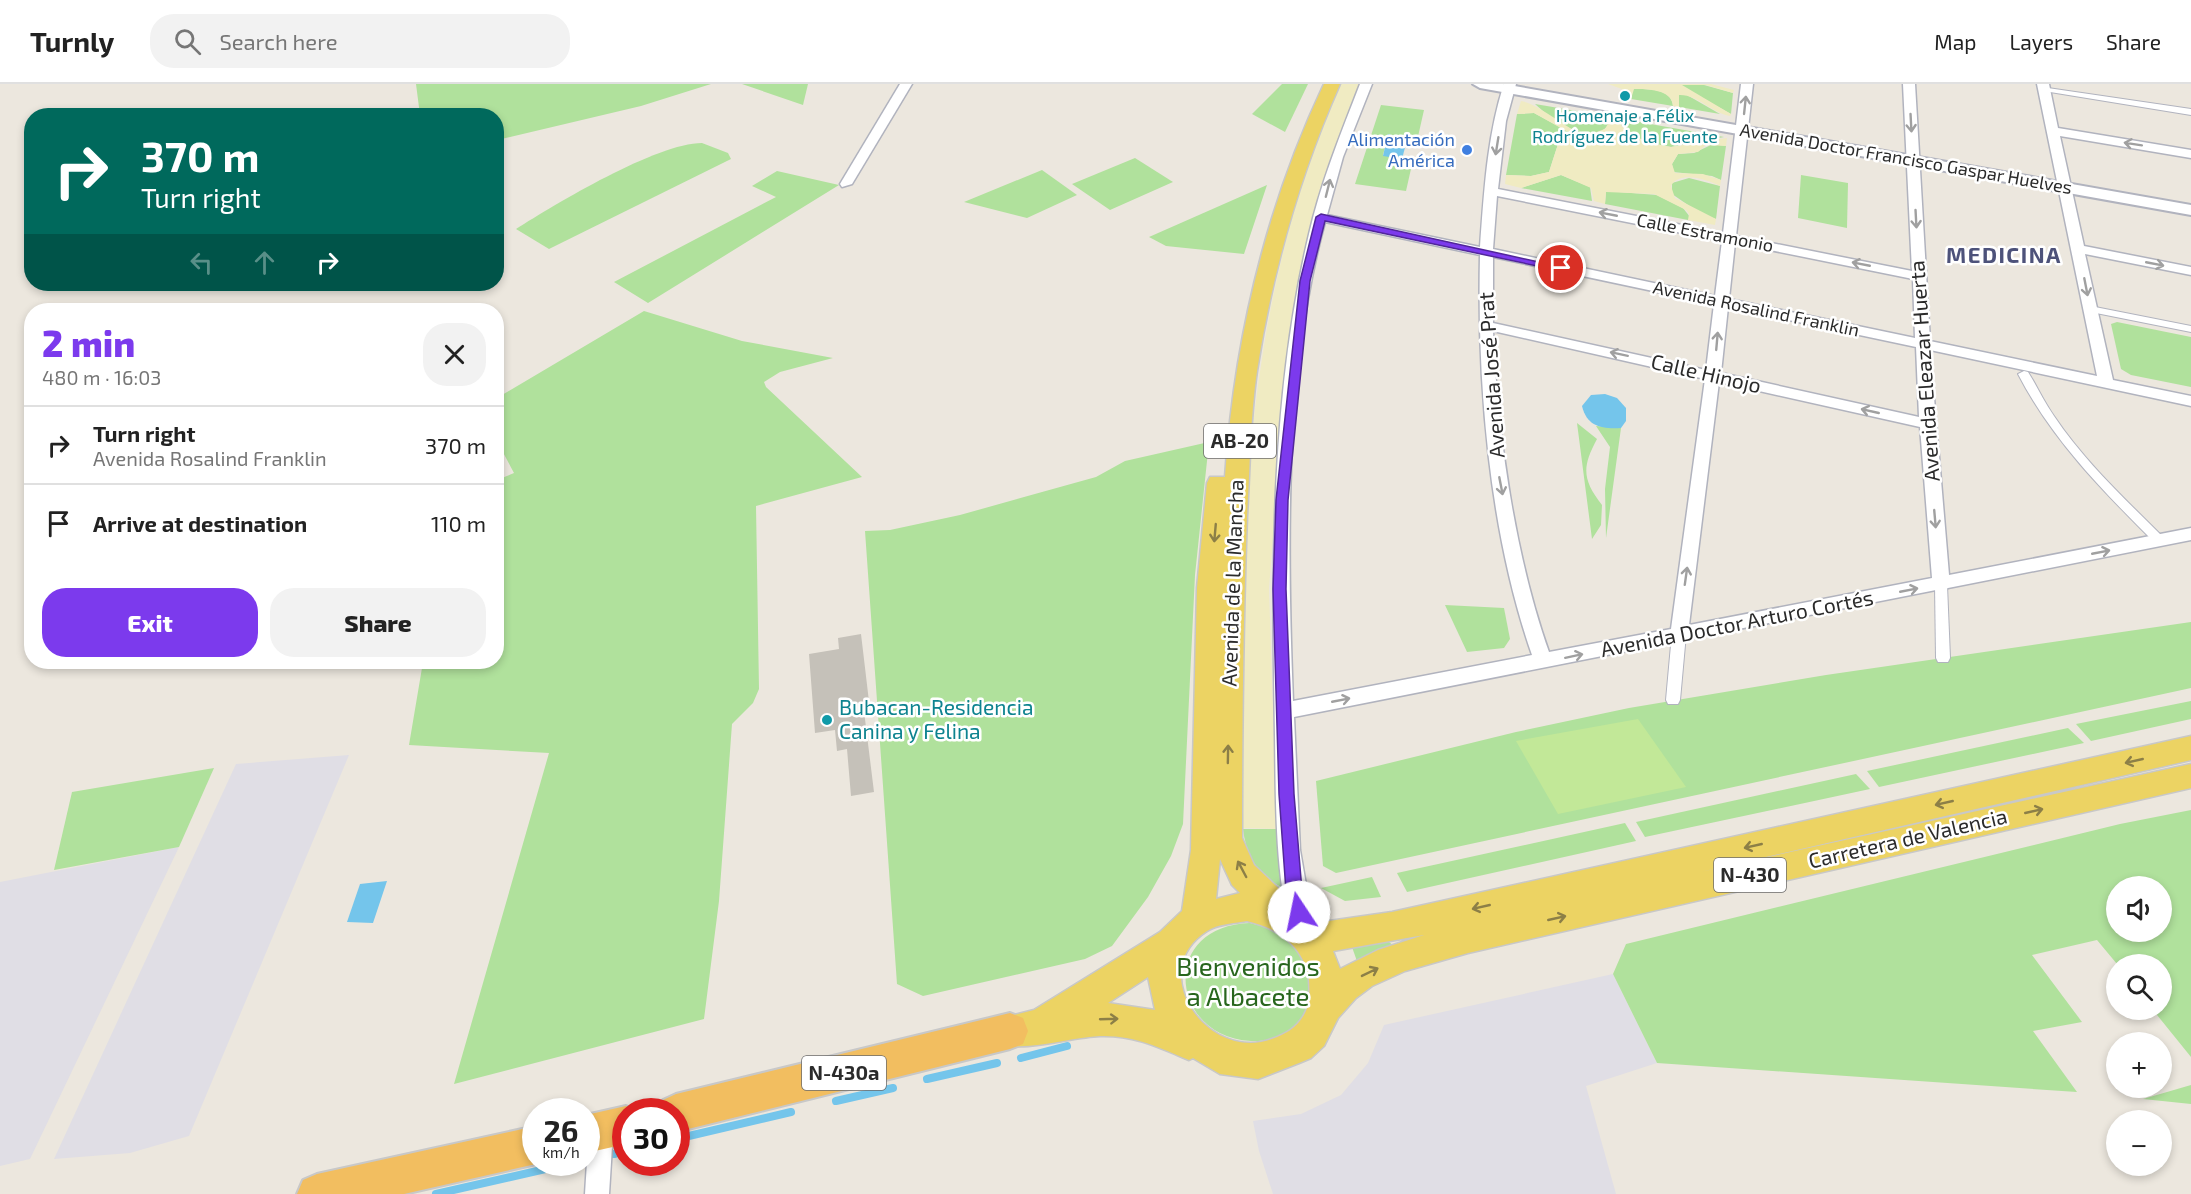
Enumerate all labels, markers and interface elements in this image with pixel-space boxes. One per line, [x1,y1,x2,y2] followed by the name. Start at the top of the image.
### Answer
[150,14,570,68] search box
[30,24,114,58] text: Turnly
[171,25,204,58] icon: search
[219,28,338,54] text: Search here
[1934,29,1976,54] text: Map
[2009,29,2073,54] text: Layers
[2106,29,2161,54] text: Share
[1618,89,1632,103] marker: Homenaje a Félix Rodríguez de la Fuente
[1739,96,1750,116] one-way arrow
[1532,104,1718,147] place label: Homenaje a Félix Rodríguez de la Fuente
[1906,112,1917,132] one-way arrow
[1738,118,2074,198] street label: Avenida Doctor Francisco Gaspar Huelves
[1347,128,1455,171] place label: Alimentación América
[141,130,260,180] text: 370 m
[42,132,120,210] icon: right
[1492,136,1503,156] one-way arrow
[2124,138,2144,149] one-way arrow
[1460,143,1474,157] marker: Alimentación América
[1323,179,1335,198] one-way arrow
[141,181,261,213] text: Turn right
[1599,208,1619,219] one-way arrow
[1635,208,1775,256] street label: Calle Estramonio
[1911,209,1922,229] one-way arrow
[1946,241,2062,267] district label: MEDICINA
[1535,242,1586,293] pin
[185,246,218,279] icon: left
[248,246,281,279] icon: ahead
[311,246,344,279] icon: right
[1544,251,1577,284] icon: arrive
[1852,258,1872,269] one-way arrow
[2145,259,2165,270] one-way arrow
[1903,260,1944,482] street label: Avenida Eleazar Huerta
[1651,275,1861,341] street label: Avenida Rosalind Franklin
[2081,276,2092,296] one-way arrow
[1472,291,1509,459] street label: Avenida José Prat
[42,321,135,364] text: 2 min
[423,323,486,386] button: close
[1712,331,1723,351] one-way arrow
[1609,348,1629,359] one-way arrow
[1648,348,1764,398] street label: Calle Hinojo
[42,365,161,389] text: 480 m · 16:03
[1861,405,1881,416] one-way arrow
[93,420,195,446] text: Turn right
[1204,424,1276,458] road number: AB-20
[42,429,75,462] icon: right
[425,432,486,458] text: 370 m
[93,446,327,470] text: Avenida Rosalind Franklin
[1496,477,1508,496] one-way arrow
[1215,479,1248,687] street label: Avenida de la Mancha
[42,507,75,540] icon: arrive
[1930,508,1941,528] one-way arrow
[93,510,307,536] text: Arrive at destination
[431,510,486,536] text: 110 m
[1209,523,1220,543] one-way arrow
[2090,546,2110,557] one-way arrow
[1681,566,1692,586] one-way arrow
[1598,584,1875,661] street label: Avenida Doctor Arturo Cortés
[1899,585,1919,596] one-way arrow
[42,588,258,657] button: Exit
[270,588,486,657] button: Share
[1564,649,1583,661] one-way arrow
[839,694,1033,743] place label: Bubacan-Residencia Canina y Felina
[1330,694,1350,705] one-way arrow
[820,713,834,727] marker: Bubacan-Residencia Canina y Felina
[1222,744,1234,764] one-way arrow
[2125,756,2144,767] one-way arrow
[1934,798,1953,810] one-way arrow
[1806,803,2009,873] street label: Carretera de Valencia
[2024,805,2044,816] one-way arrow
[1744,841,1764,852] one-way arrow
[1714,858,1786,892] road number: N-430
[1235,861,1247,879] one-way arrow
[2106,876,2172,1176] map controls
[2106,876,2172,942] button: sound
[1267,880,1331,944] position arrow
[1472,902,1491,914] one-way arrow
[1547,912,1566,923] one-way arrow
[1176,950,1320,1011] park label: Bienvenidos a Albacete
[2106,954,2172,1020] button: search
[1361,965,1379,977] one-way arrow
[1099,1013,1119,1025] one-way arrow
[2106,1032,2172,1098] button: +
[802,1056,886,1090] road number: N-430a
[612,1098,690,1176] speed limit sign: 30
[2106,1110,2172,1176] button: −
[543,1112,579,1148] text: 26
[542,1143,580,1161] text: km/h

